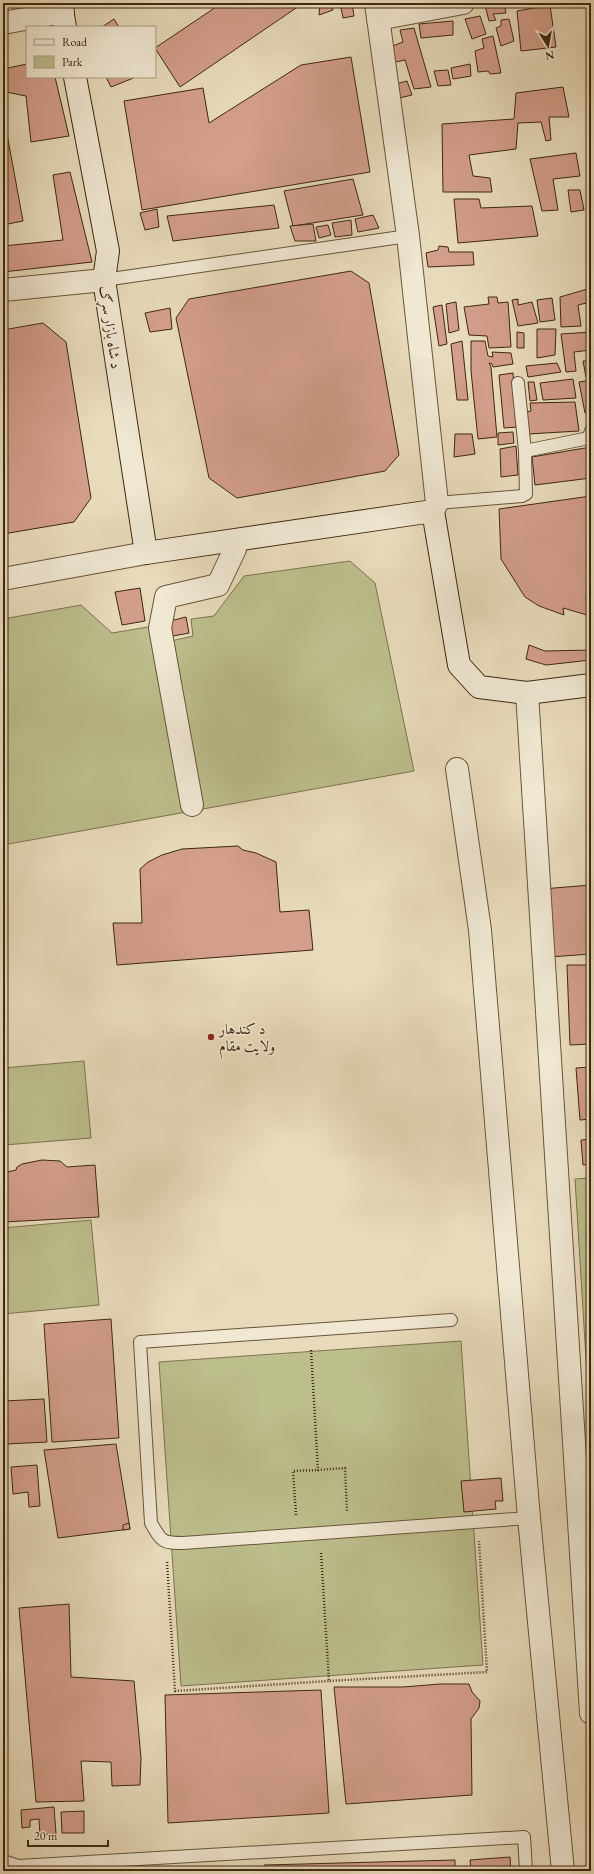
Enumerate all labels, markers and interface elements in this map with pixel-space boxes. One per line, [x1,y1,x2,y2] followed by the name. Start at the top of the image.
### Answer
[26,26,156,78] legend
[528,26,568,66] north arrow
[62,34,88,50] text: Road
[544,48,556,64] text: N
[62,54,83,70] text: Park
[93,284,126,370] street label: د شاه بازار سړګ
[217,1019,275,1059] place label: د کندهار ولايت مقام
[206,1032,216,1042] marker: د کندهار ولايت مقام
[28,1822,108,1848] scale bar
[34,1828,58,1844] text: 20 m

